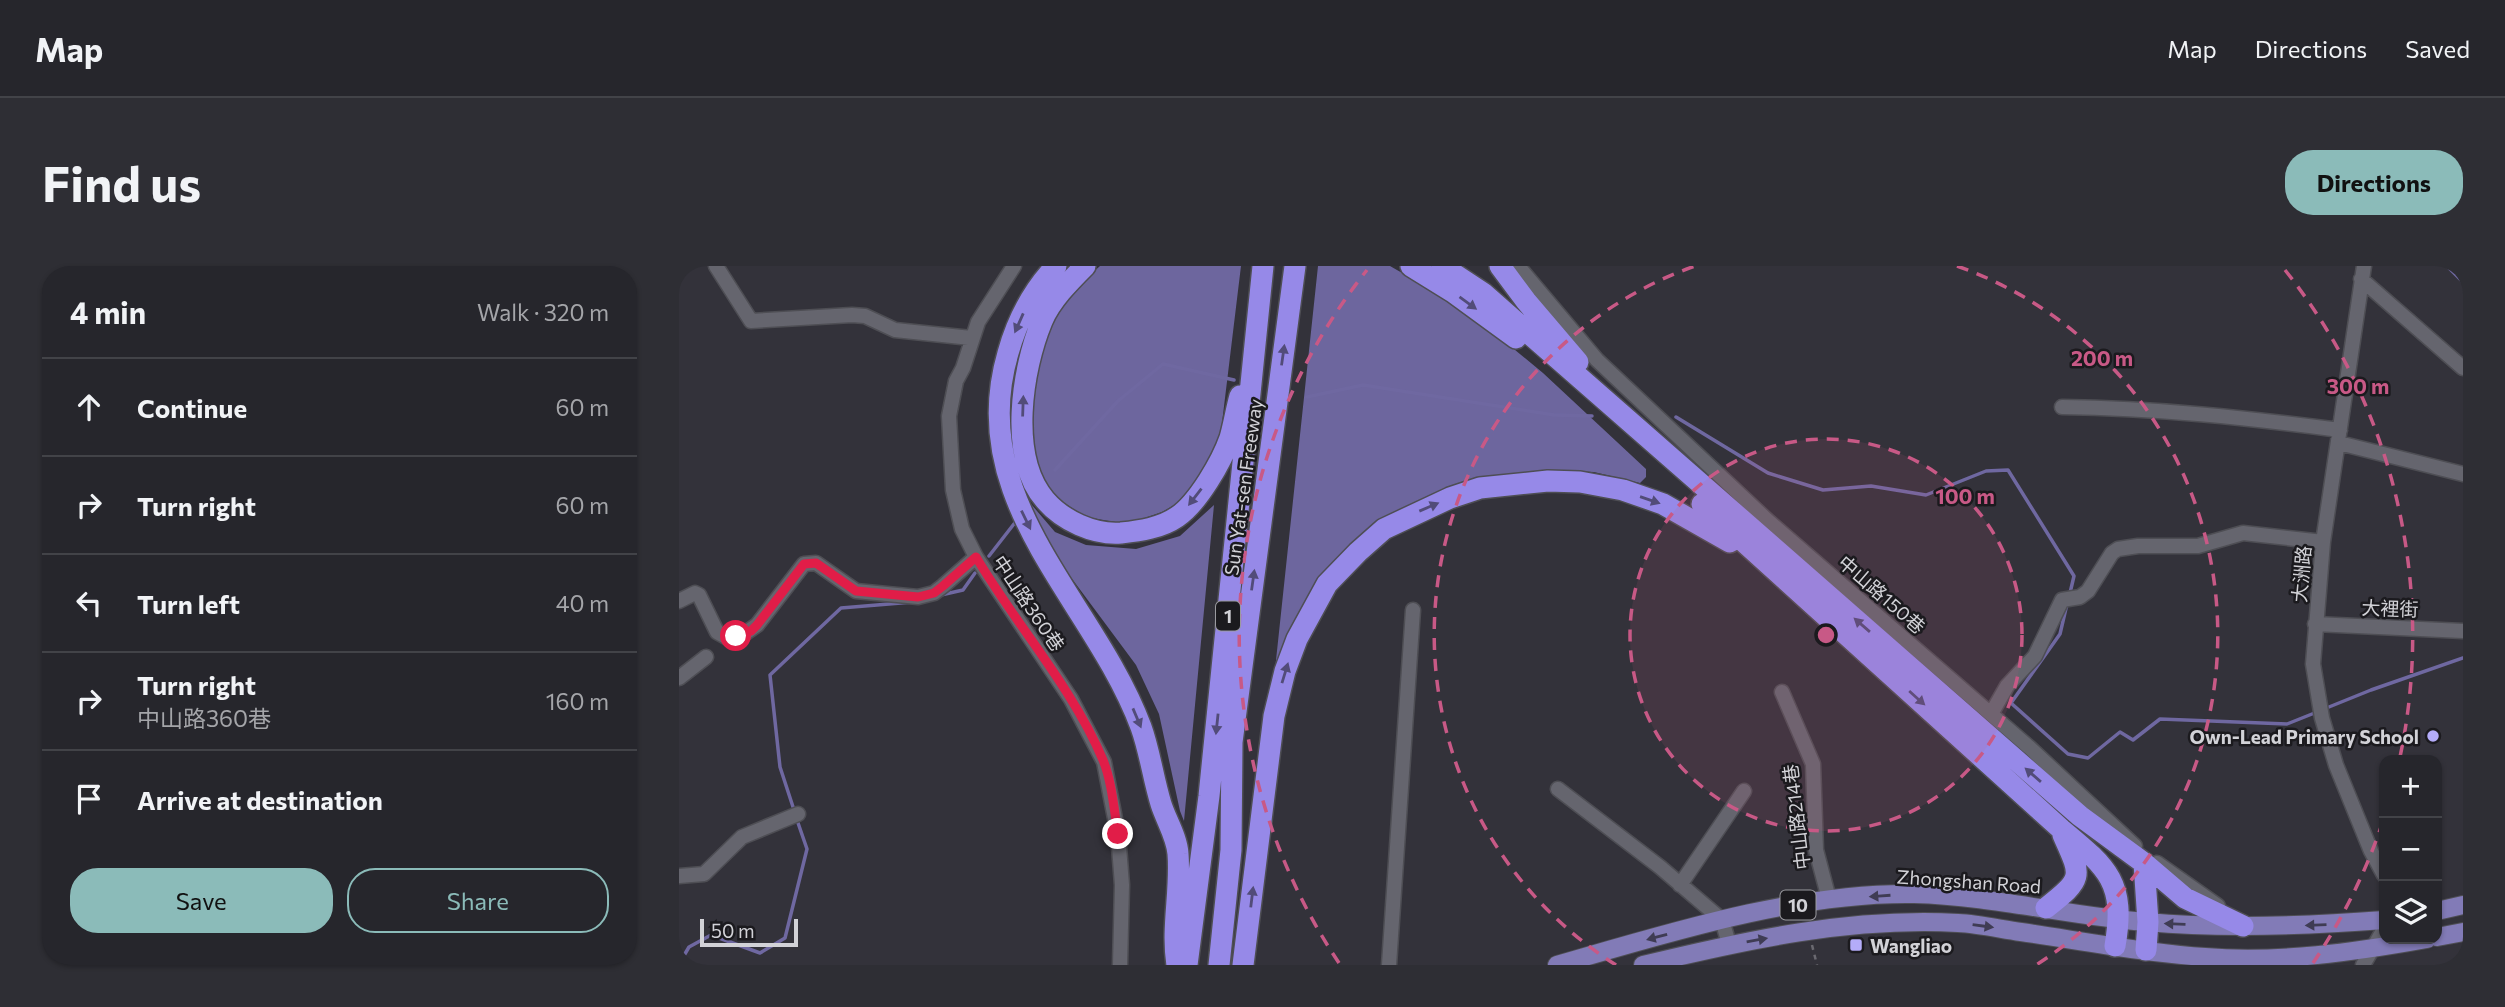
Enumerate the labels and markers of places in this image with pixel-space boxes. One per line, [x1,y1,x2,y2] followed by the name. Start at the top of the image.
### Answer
[1814,623,1838,647] centre of rings
[2189,725,2419,748] place label: Own-Lead Primary School
[2425,728,2441,744] marker: Own-Lead Primary School
[1870,934,1952,957] place label: Wangliao
[1848,937,1864,953] marker: Wangliao

